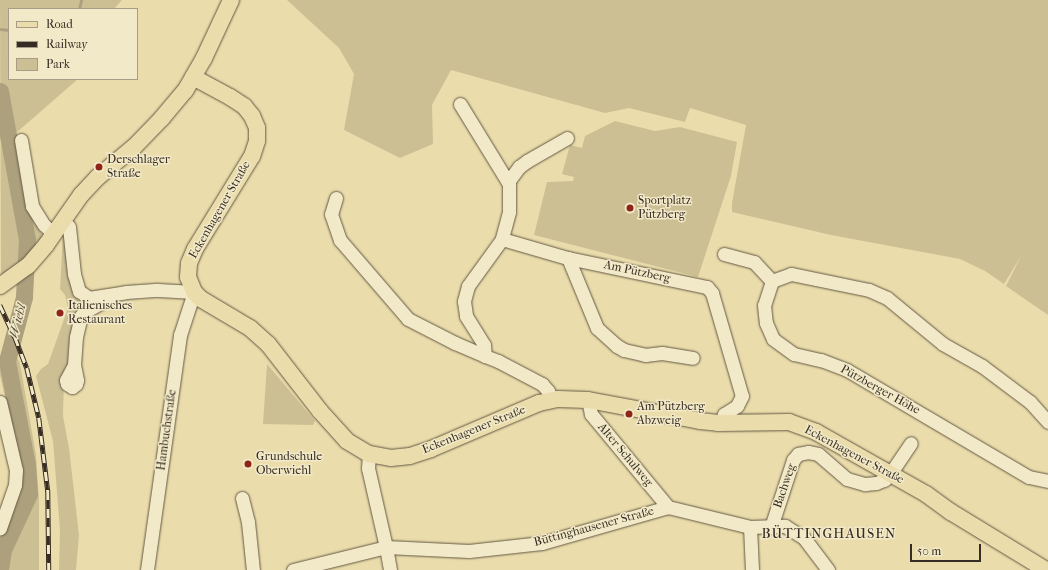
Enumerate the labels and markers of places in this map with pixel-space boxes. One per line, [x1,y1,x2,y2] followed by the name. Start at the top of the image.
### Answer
[107,153,170,181] place label: Derschlager Straße
[94,162,104,172] marker: Derschlager Straße
[638,194,691,222] place label: Sportplatz Pützberg
[625,203,635,213] marker: Sportplatz Pützberg
[68,299,132,327] place label: Italienisches Restaurant
[55,308,65,318] marker: Italienisches Restaurant
[637,400,705,428] place label: Am Pützberg Abzweig
[624,409,634,419] marker: Am Pützberg Abzweig
[256,450,322,478] place label: Grundschule Oberwiehl
[243,459,253,469] marker: Grundschule Oberwiehl

